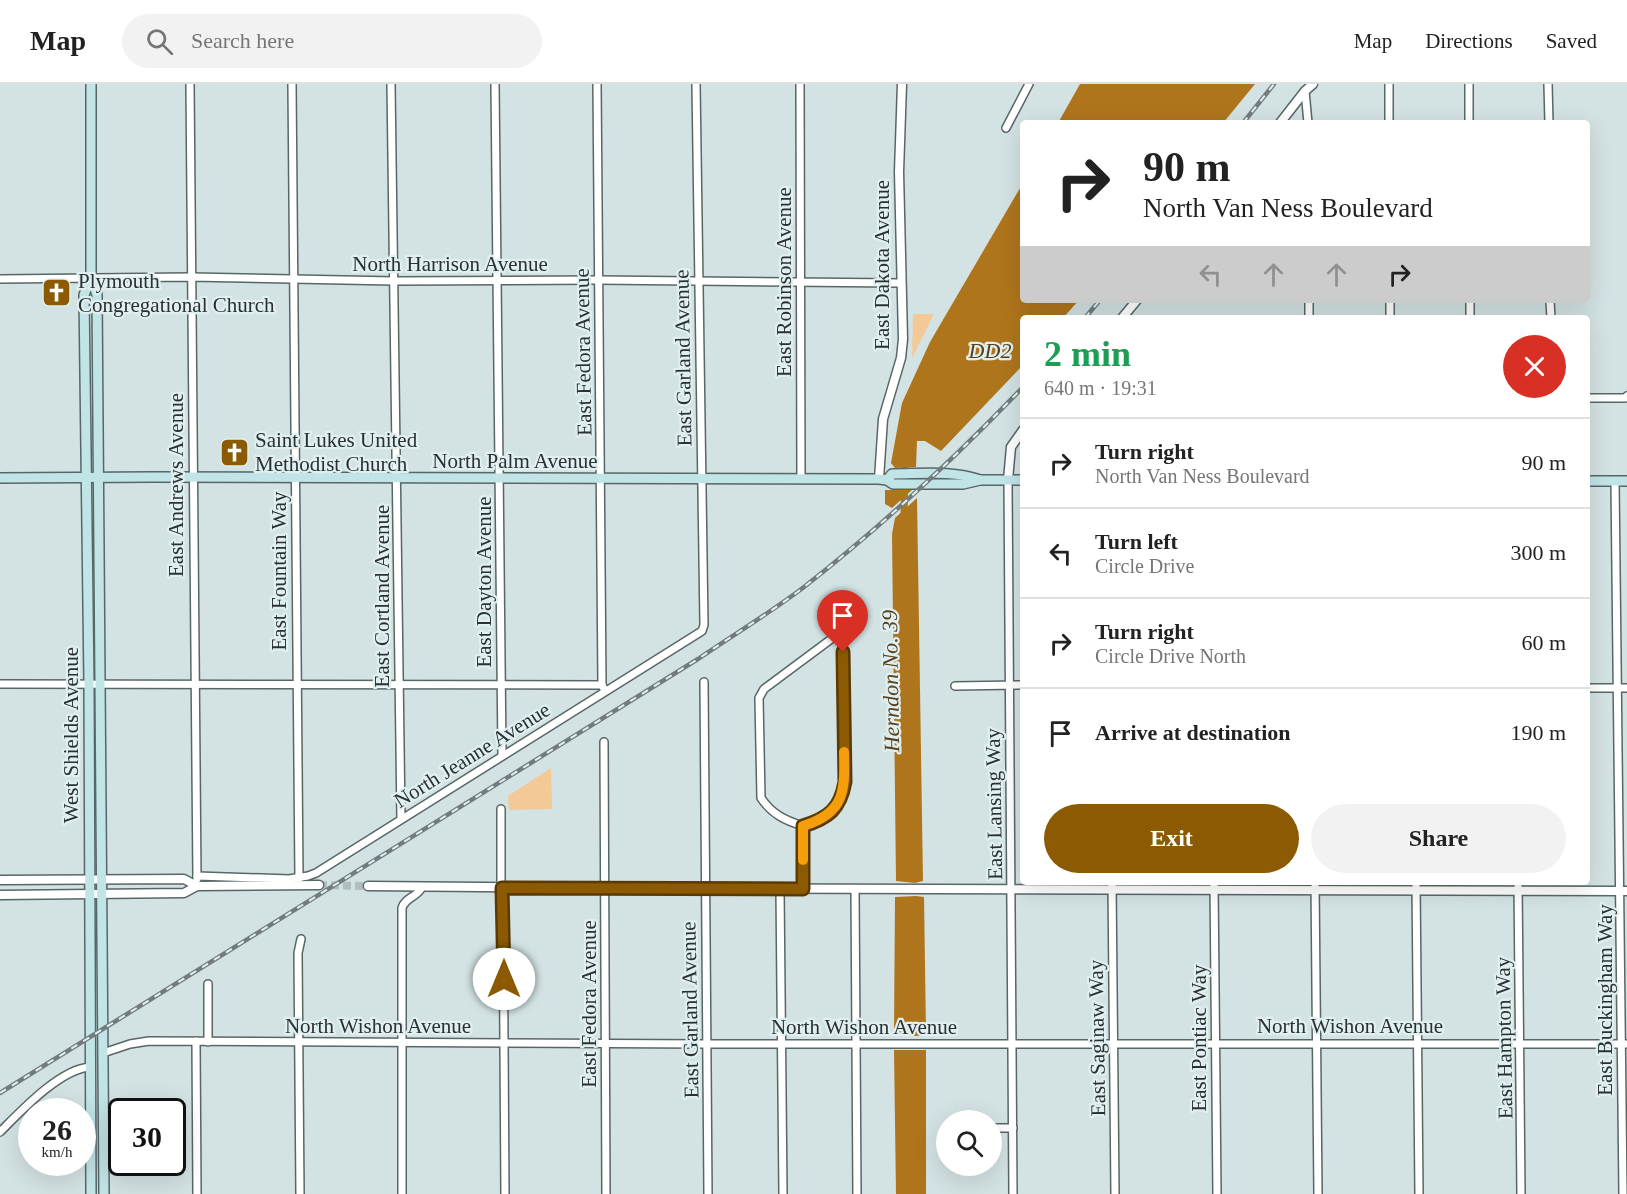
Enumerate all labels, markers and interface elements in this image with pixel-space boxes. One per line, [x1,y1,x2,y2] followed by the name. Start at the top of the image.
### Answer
[122,14,542,68] search box
[30,25,86,56] text: Map
[143,25,176,58] icon: search
[191,28,294,53] text: Search here
[1354,29,1392,53] text: Map
[1425,29,1513,53] text: Directions
[1546,29,1597,53] text: Saved
[1044,144,1122,222] icon: right
[1143,144,1231,190] text: 90 m
[870,180,894,350] street label: East Dakota Avenue
[772,187,796,377] street label: East Robinson Avenue
[1143,193,1433,223] text: North Van Ness Boulevard
[352,252,548,276] street label: North Harrison Avenue
[1194,258,1227,291] icon: left
[1257,258,1290,291] icon: ahead
[1320,258,1353,291] icon: ahead
[1383,258,1416,291] icon: right
[570,268,596,436] street label: East Fedora Avenue
[78,269,275,317] place label: Plymouth Congregational Church
[669,269,697,447] street label: East Garland Avenue
[41,277,73,309] church icon: Plymouth Congregational Church
[1044,334,1131,374] text: 2 min
[1503,335,1566,398] button: close
[968,338,1011,363] water label: DD2
[1044,377,1157,399] text: 640 m · 19:31
[164,393,188,577] street label: East Andrews Avenue
[255,428,418,476] place label: Saint Lukes United Methodist Church
[218,436,250,468] church icon: Saint Lukes United Methodist Church
[1095,439,1194,464] text: Turn right
[1044,447,1077,480] icon: right
[432,449,598,473] street label: North Palm Avenue
[1521,450,1566,475] text: 90 m
[1095,465,1310,487] text: North Van Ness Boulevard
[267,491,291,650] street label: East Fountain Way
[472,496,496,668] street label: East Dayton Avenue
[370,505,394,687] street label: East Cortland Avenue
[1095,529,1178,554] text: Turn left
[1044,537,1077,570] icon: left
[1510,540,1566,565] text: 300 m
[1095,555,1194,577] text: Circle Drive
[817,590,868,652] pin
[826,599,859,632] icon: arrive
[877,610,904,753] water label: Herndon No. 39
[1095,619,1194,644] text: Turn right
[1044,627,1077,660] icon: right
[1521,630,1566,655] text: 60 m
[1095,645,1246,667] text: Circle Drive North
[59,647,83,823] street label: West Shields Avenue
[390,697,554,813] street label: North Jeanne Avenue
[1044,717,1077,750] icon: arrive
[1095,720,1291,745] text: Arrive at destination
[1510,720,1566,745] text: 190 m
[981,727,1007,880] street label: East Lansing Way
[1044,804,1299,873] button: Exit
[1311,804,1566,873] button: Share
[1593,904,1617,1096] street label: East Buckingham Way
[577,920,601,1088] street label: East Fedora Avenue
[676,921,704,1099] street label: East Garland Avenue
[472,947,536,1011] position arrow
[1491,956,1517,1119] street label: East Hampton Way
[1084,959,1110,1116] street label: East Saginaw Way
[1187,964,1211,1112] street label: East Pontiac Way
[285,1014,471,1038] street label: North Wishon Avenue
[1257,1014,1443,1038] street label: North Wishon Avenue
[771,1015,957,1039] street label: North Wishon Avenue
[108,1098,186,1176] speed limit sign: 30
[936,1110,1002,1176] map controls
[936,1110,1002,1176] button: search
[42,1113,72,1146] text: 26
[42,1144,72,1160] text: km/h

